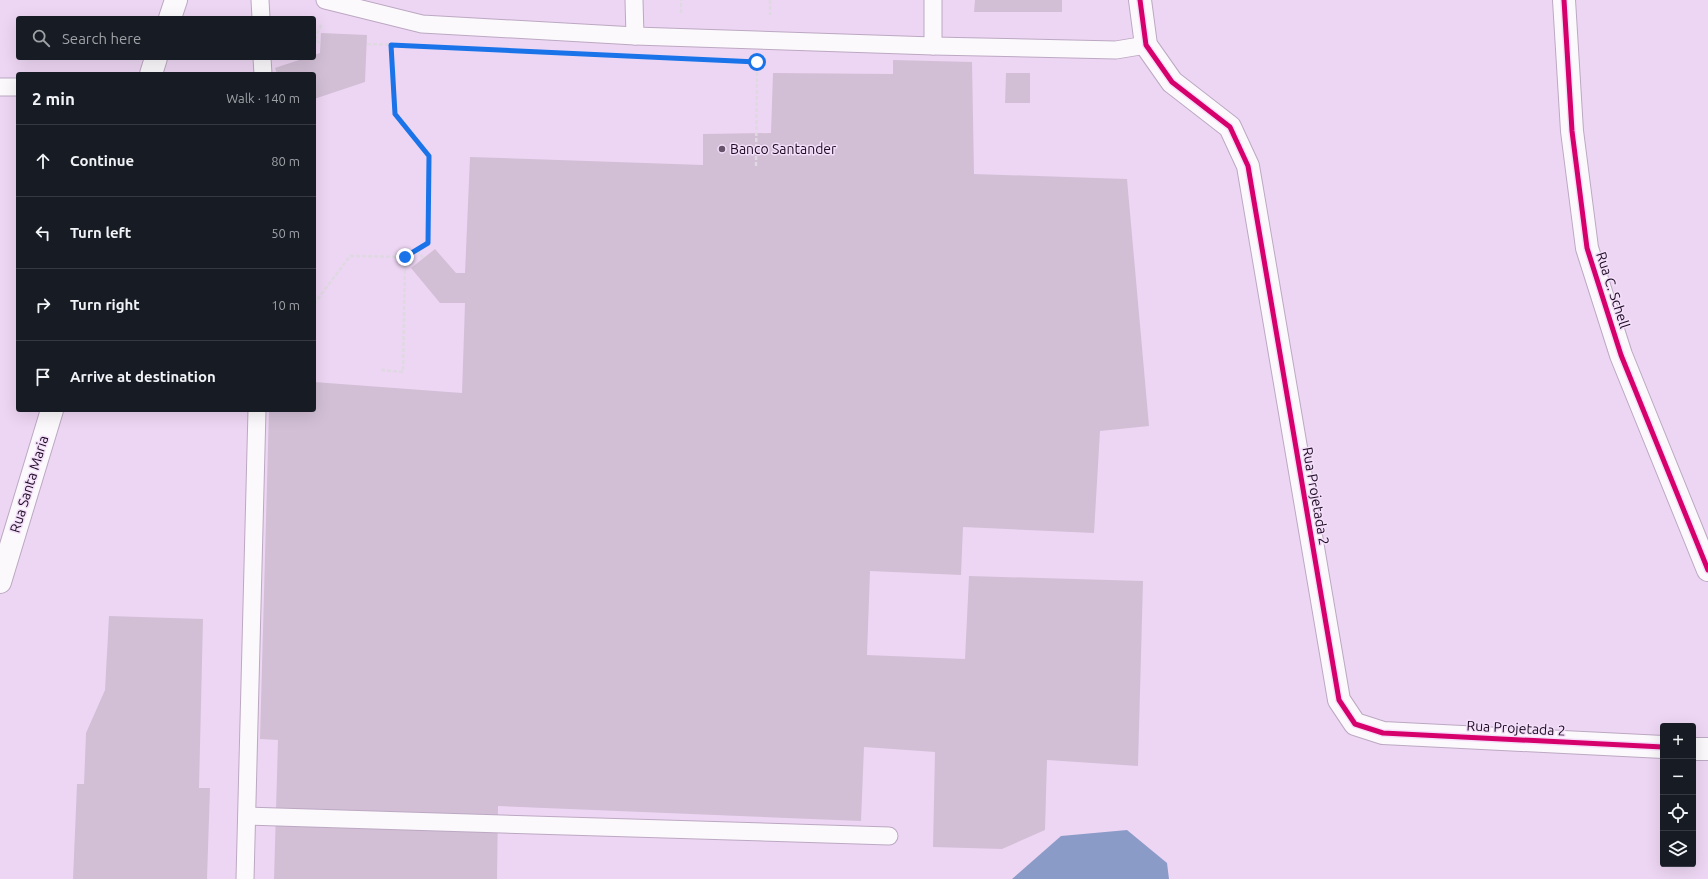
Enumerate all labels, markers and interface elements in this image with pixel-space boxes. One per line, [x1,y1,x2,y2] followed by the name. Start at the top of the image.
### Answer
[16,16,316,60] search box
[30,27,52,49] icon: search
[62,30,141,47] text: Search here
[748,53,766,71] route start
[32,89,75,108] text: 2 min
[226,91,300,105] text: Walk · 140 m
[730,141,837,157] place label: Banco Santander
[717,144,727,154] marker: Banco Santander
[32,150,54,172] icon: ahead
[70,152,134,169] text: Continue
[271,154,300,168] text: 80 m
[32,222,54,244] icon: left
[70,224,131,241] text: Turn left
[271,226,300,240] text: 50 m
[396,248,414,266] route end
[1593,250,1633,331] street label: Rua C. Schell
[32,294,54,316] icon: right
[70,296,140,313] text: Turn right
[271,298,300,312] text: 10 m
[32,366,54,388] icon: arrive
[70,368,216,385] text: Arrive at destination
[7,433,51,535] street label: Rua Santa Maria
[1300,446,1332,546] street label: Rua Projetada 2
[1466,717,1566,739] street label: Rua Projetada 2
[1660,723,1696,867] map controls
[1660,723,1696,759] button: +
[1660,759,1696,795] button: −
[1660,795,1696,831] button: locate
[1660,831,1696,867] button: layers

